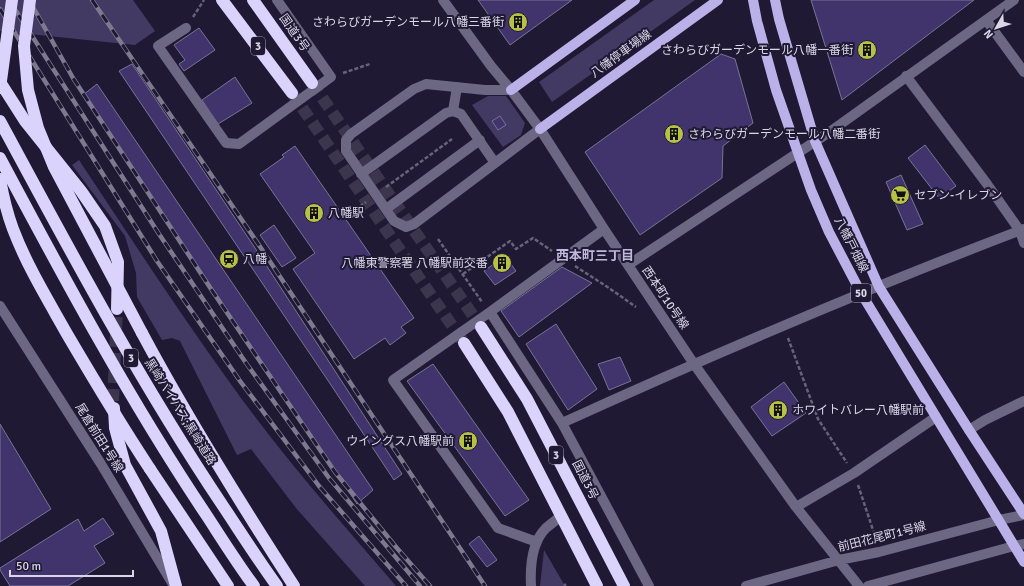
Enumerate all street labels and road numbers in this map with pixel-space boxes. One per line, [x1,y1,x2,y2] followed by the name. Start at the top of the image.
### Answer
[276,11,312,55] street label: 国道3号
[587,27,655,81] street label: 八幡停車場線
[251,37,265,55] road number: 3
[831,215,871,275] street label: 八幡戸畑線
[638,264,692,332] street label: 西本町10号線
[851,284,871,302] road number: 50
[124,349,138,367] road number: 3
[141,356,219,468] street label: 黒崎バイパス;黒崎道路
[72,401,126,475] street label: 尾倉前田1号線
[549,446,563,464] road number: 3
[569,458,601,502] street label: 国道3号
[836,519,928,555] street label: 前田花尾町1号線

